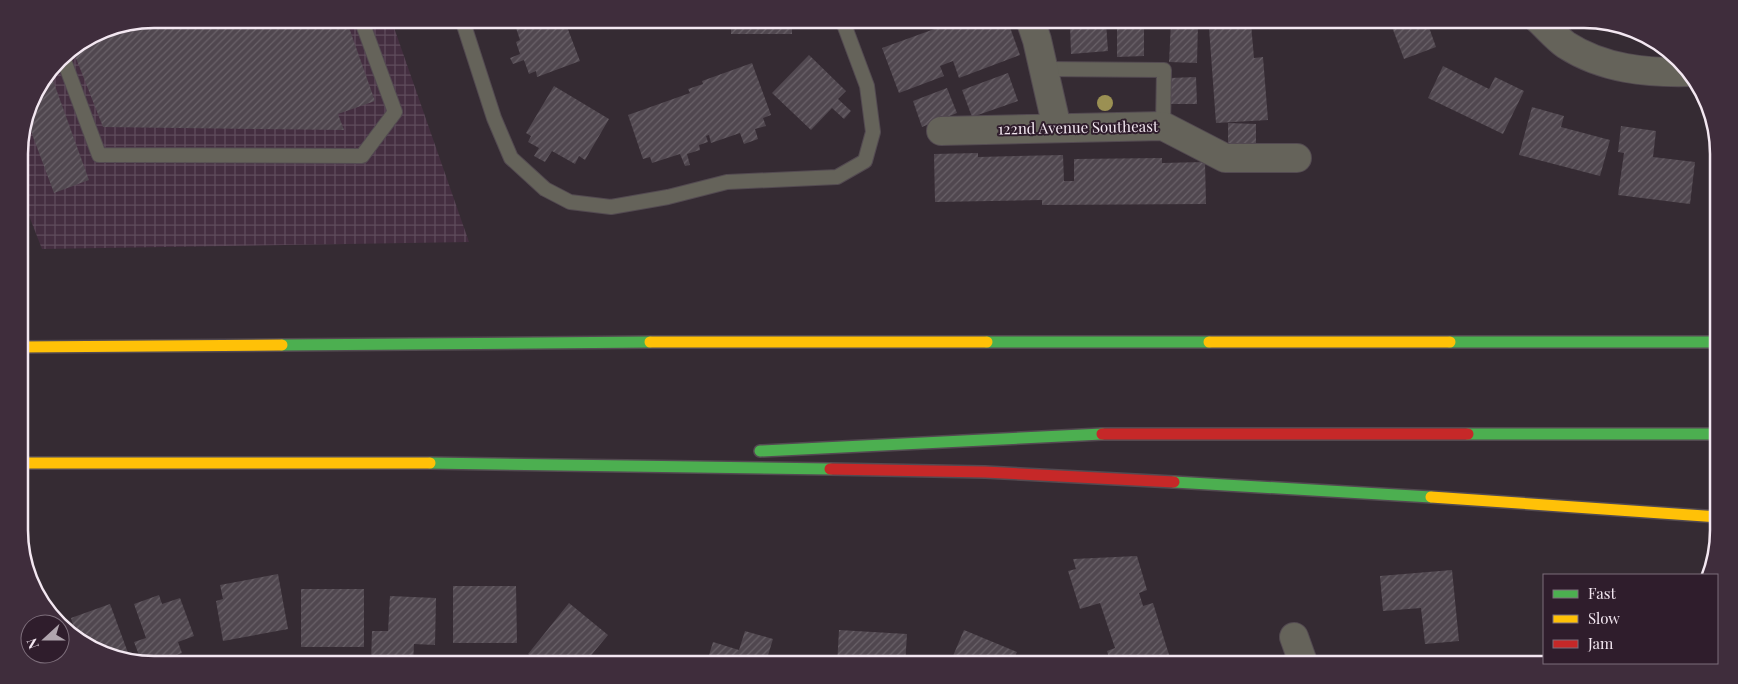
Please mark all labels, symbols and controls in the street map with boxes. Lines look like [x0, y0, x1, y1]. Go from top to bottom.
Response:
street label: 122nd Avenue Southeast [998, 116, 1159, 138]
legend [1543, 574, 1718, 664]
text: Fast [1588, 583, 1617, 603]
text: Slow [1588, 608, 1620, 628]
north arrow [20, 614, 70, 664]
text: Jam [1587, 633, 1614, 653]
text: N [22, 636, 43, 652]

